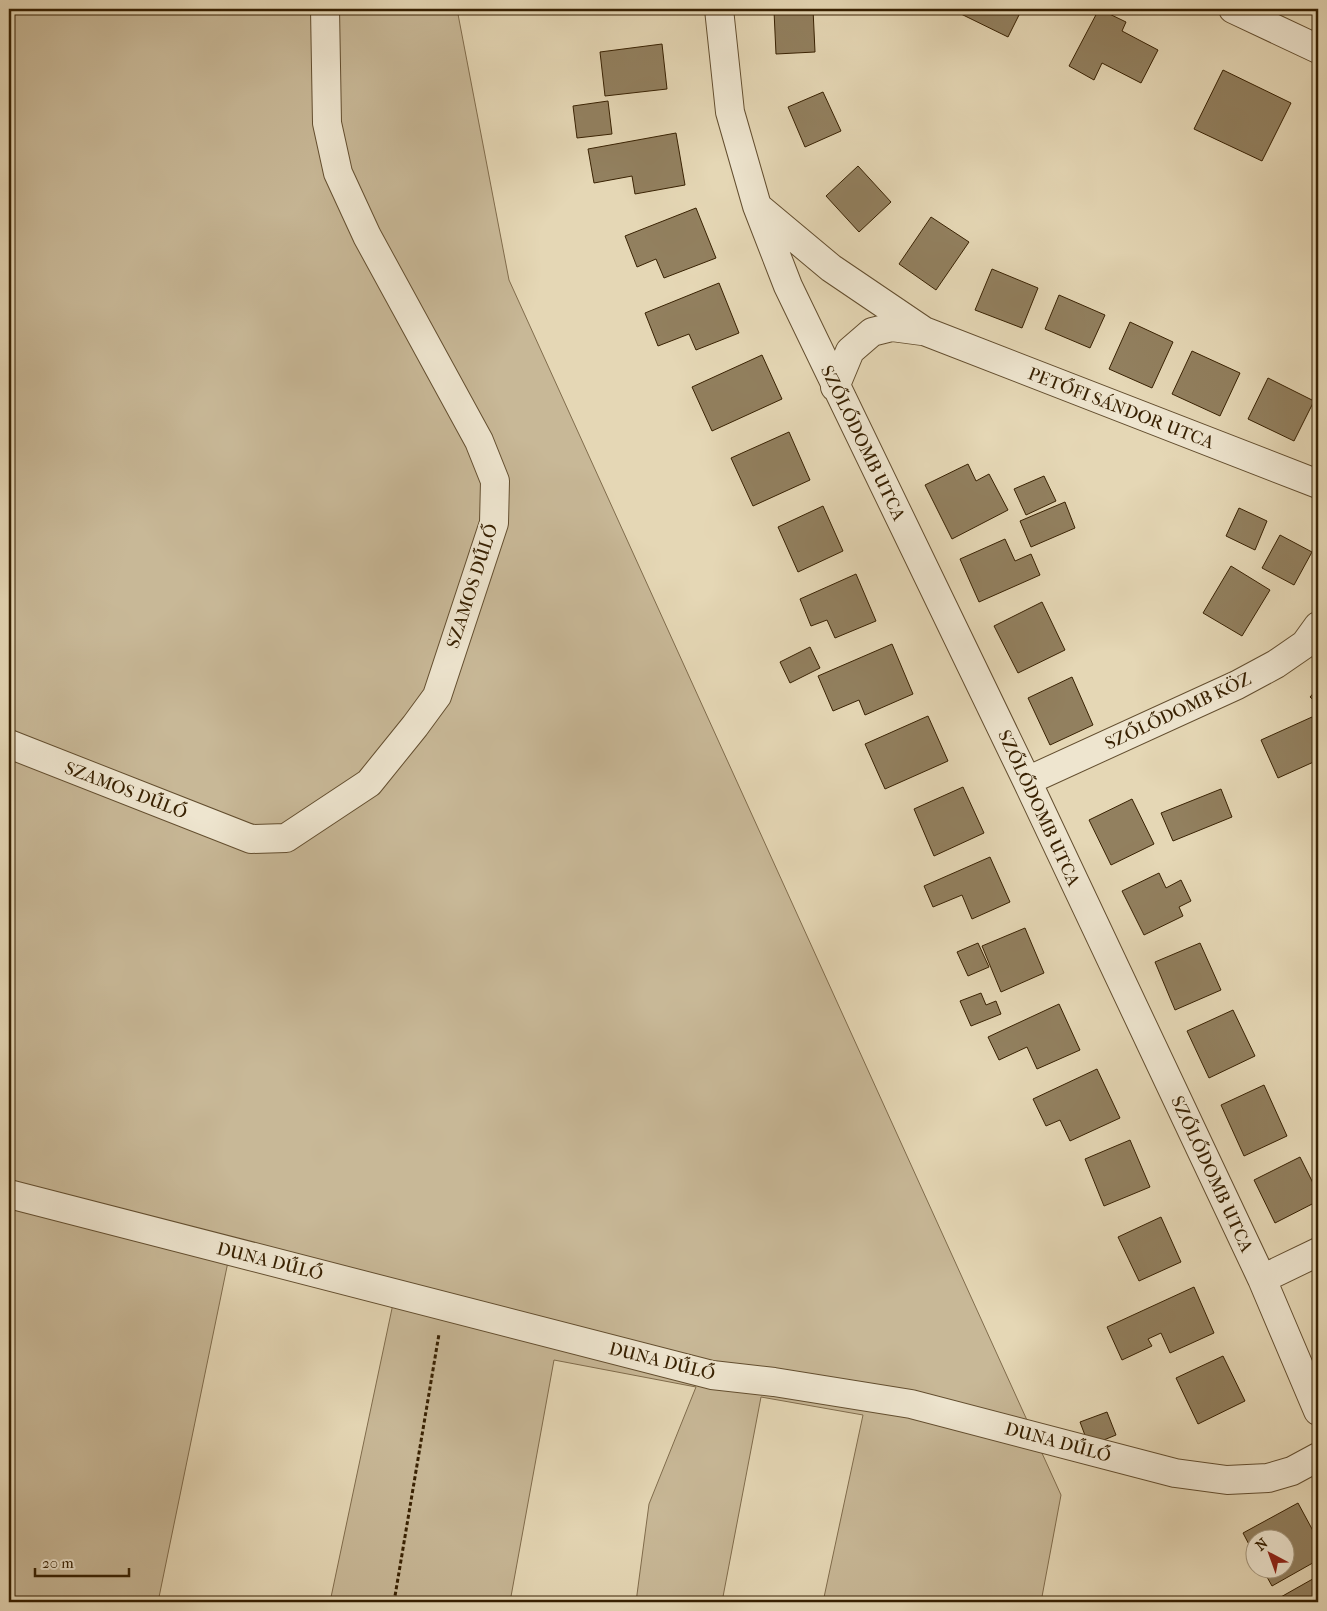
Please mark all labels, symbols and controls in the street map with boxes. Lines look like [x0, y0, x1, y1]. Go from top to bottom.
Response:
street label: SZŐLŐDOMB UTCA [816, 361, 911, 524]
street label: PETŐFI SÁNDOR UTCA [1025, 361, 1218, 454]
street label: SZAMOS DŰLŐ [441, 521, 502, 651]
street label: SZŐLŐDOMB KÖZ [1101, 667, 1255, 755]
street label: SZŐLŐDOMB UTCA [993, 726, 1086, 890]
street label: SZAMOS DŰLŐ [62, 756, 191, 823]
street label: SZŐLŐDOMB UTCA [1166, 1092, 1259, 1256]
street label: DUNA DŰLŐ [214, 1236, 326, 1285]
street label: DUNA DŰLŐ [606, 1336, 718, 1385]
street label: DUNA DŰLŐ [1002, 1416, 1114, 1467]
north arrow [1244, 1528, 1294, 1578]
text: N [1252, 1534, 1272, 1554]
scale bar [35, 1546, 129, 1578]
text: 20 m [42, 1554, 74, 1572]

